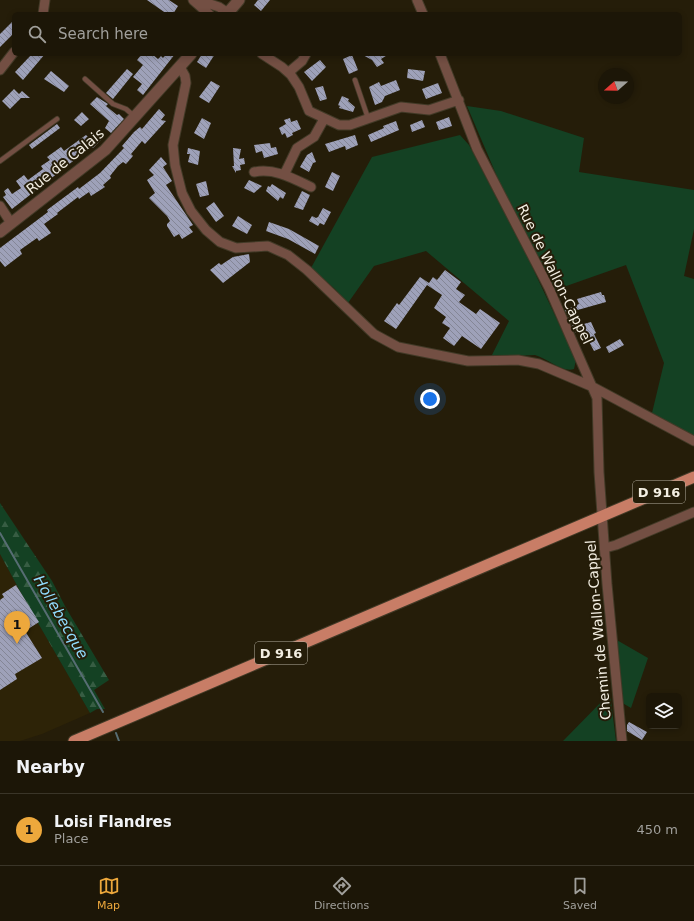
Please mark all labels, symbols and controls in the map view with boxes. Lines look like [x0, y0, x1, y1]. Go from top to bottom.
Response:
search box [12, 12, 682, 56]
icon: search [26, 23, 48, 45]
text: Search here [58, 25, 148, 43]
north arrow [598, 68, 634, 104]
street label: Rue de Calais [23, 125, 107, 197]
street label: Rue de Wallon-Cappel [514, 202, 596, 346]
your location [420, 389, 440, 409]
road number: D 916 [633, 481, 685, 503]
street label: Chemin de Wallon-Cappel [582, 539, 614, 721]
water label: Hollebecque [30, 572, 92, 662]
pin: 1 [4, 611, 30, 644]
road number: D 916 [255, 642, 307, 664]
map controls [646, 693, 682, 729]
button: layers [646, 693, 682, 729]
text: Nearby [16, 757, 85, 777]
text: Loisi Flandres [54, 813, 172, 831]
text: 1 [24, 822, 34, 837]
text: 450 m [636, 822, 678, 837]
text: Place [54, 831, 89, 846]
tab: Map [97, 875, 120, 912]
tab: Directions [314, 875, 369, 912]
tab: Saved [563, 875, 597, 912]

